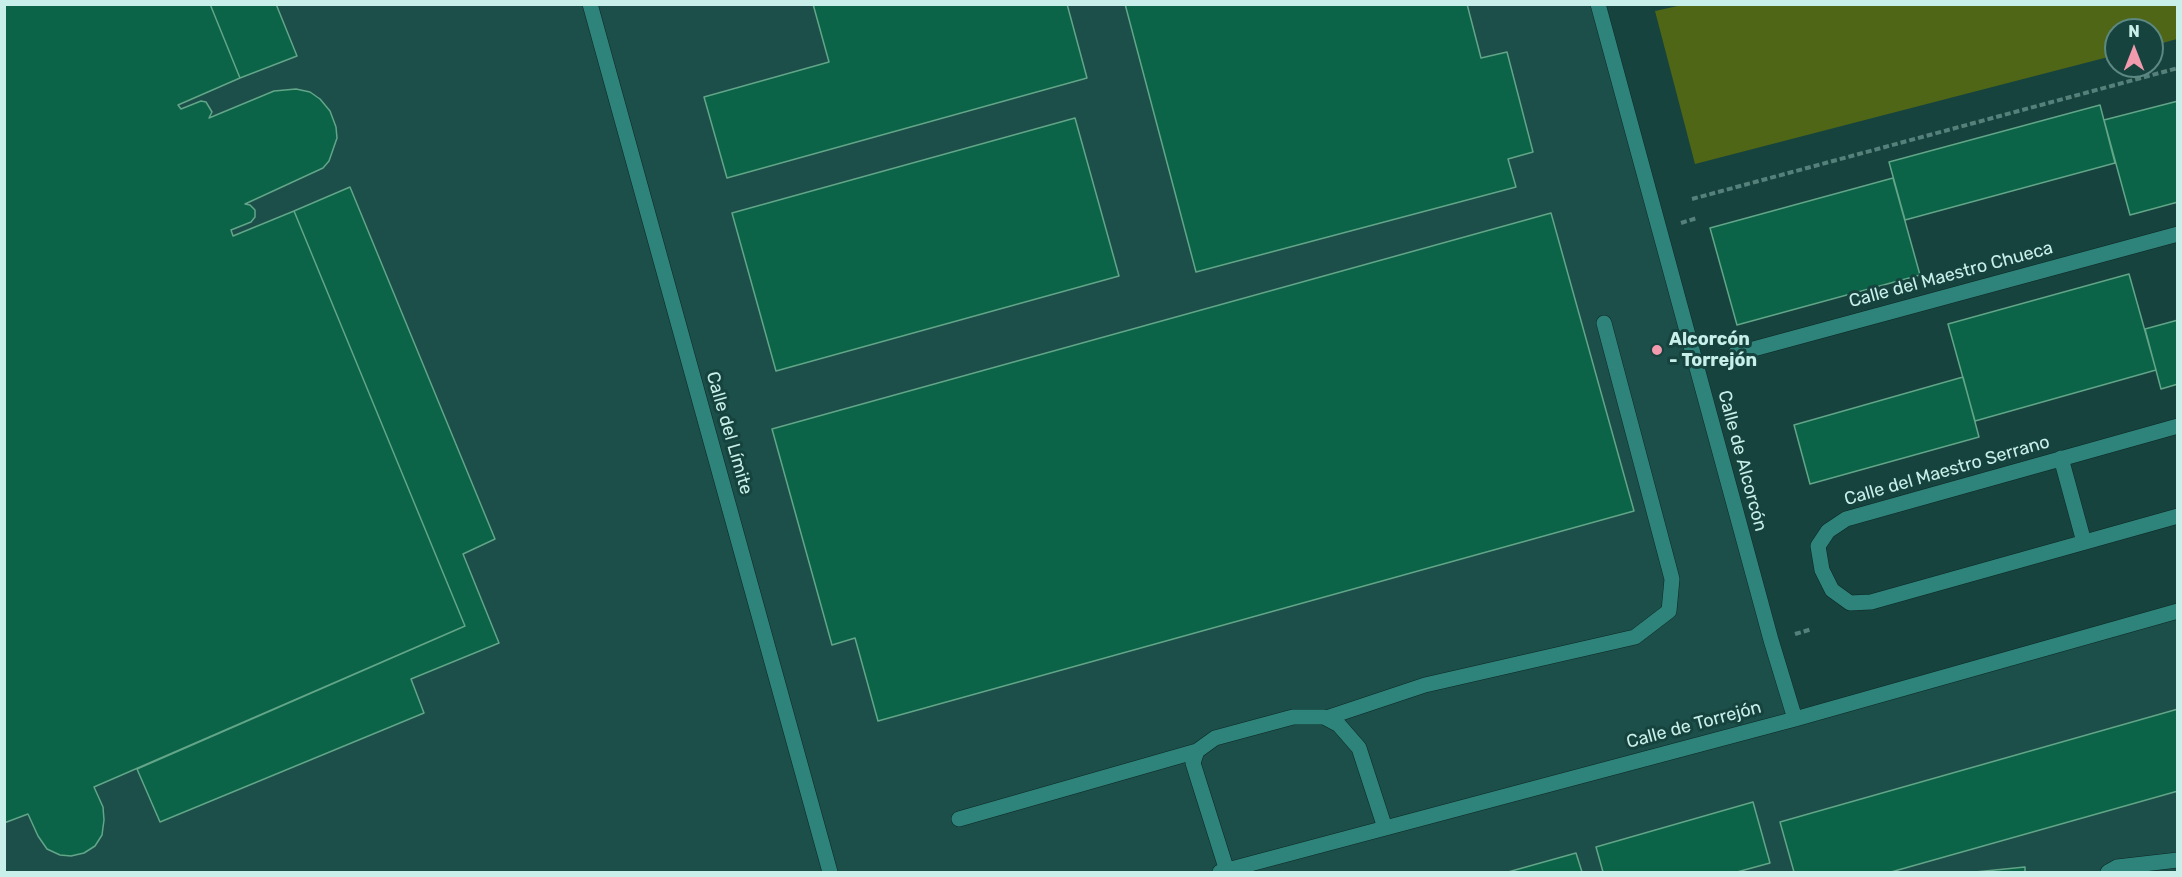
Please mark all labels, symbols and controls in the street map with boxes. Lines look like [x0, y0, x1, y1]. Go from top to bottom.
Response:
north arrow [2104, 18, 2164, 78]
text: N [2128, 22, 2140, 41]
street label: Calle del Maestro Chueca [1847, 237, 2055, 313]
place label: Alcorcón - Torrejón [1669, 329, 1757, 372]
marker: Alcorcón - Torrejón [1650, 343, 1664, 357]
street label: Calle del Límite [701, 369, 757, 497]
street label: Calle de Alcorcón [1713, 388, 1771, 534]
street label: Calle del Maestro Serrano [1842, 431, 2052, 511]
street label: Calle de Torrejón [1624, 697, 1764, 753]

